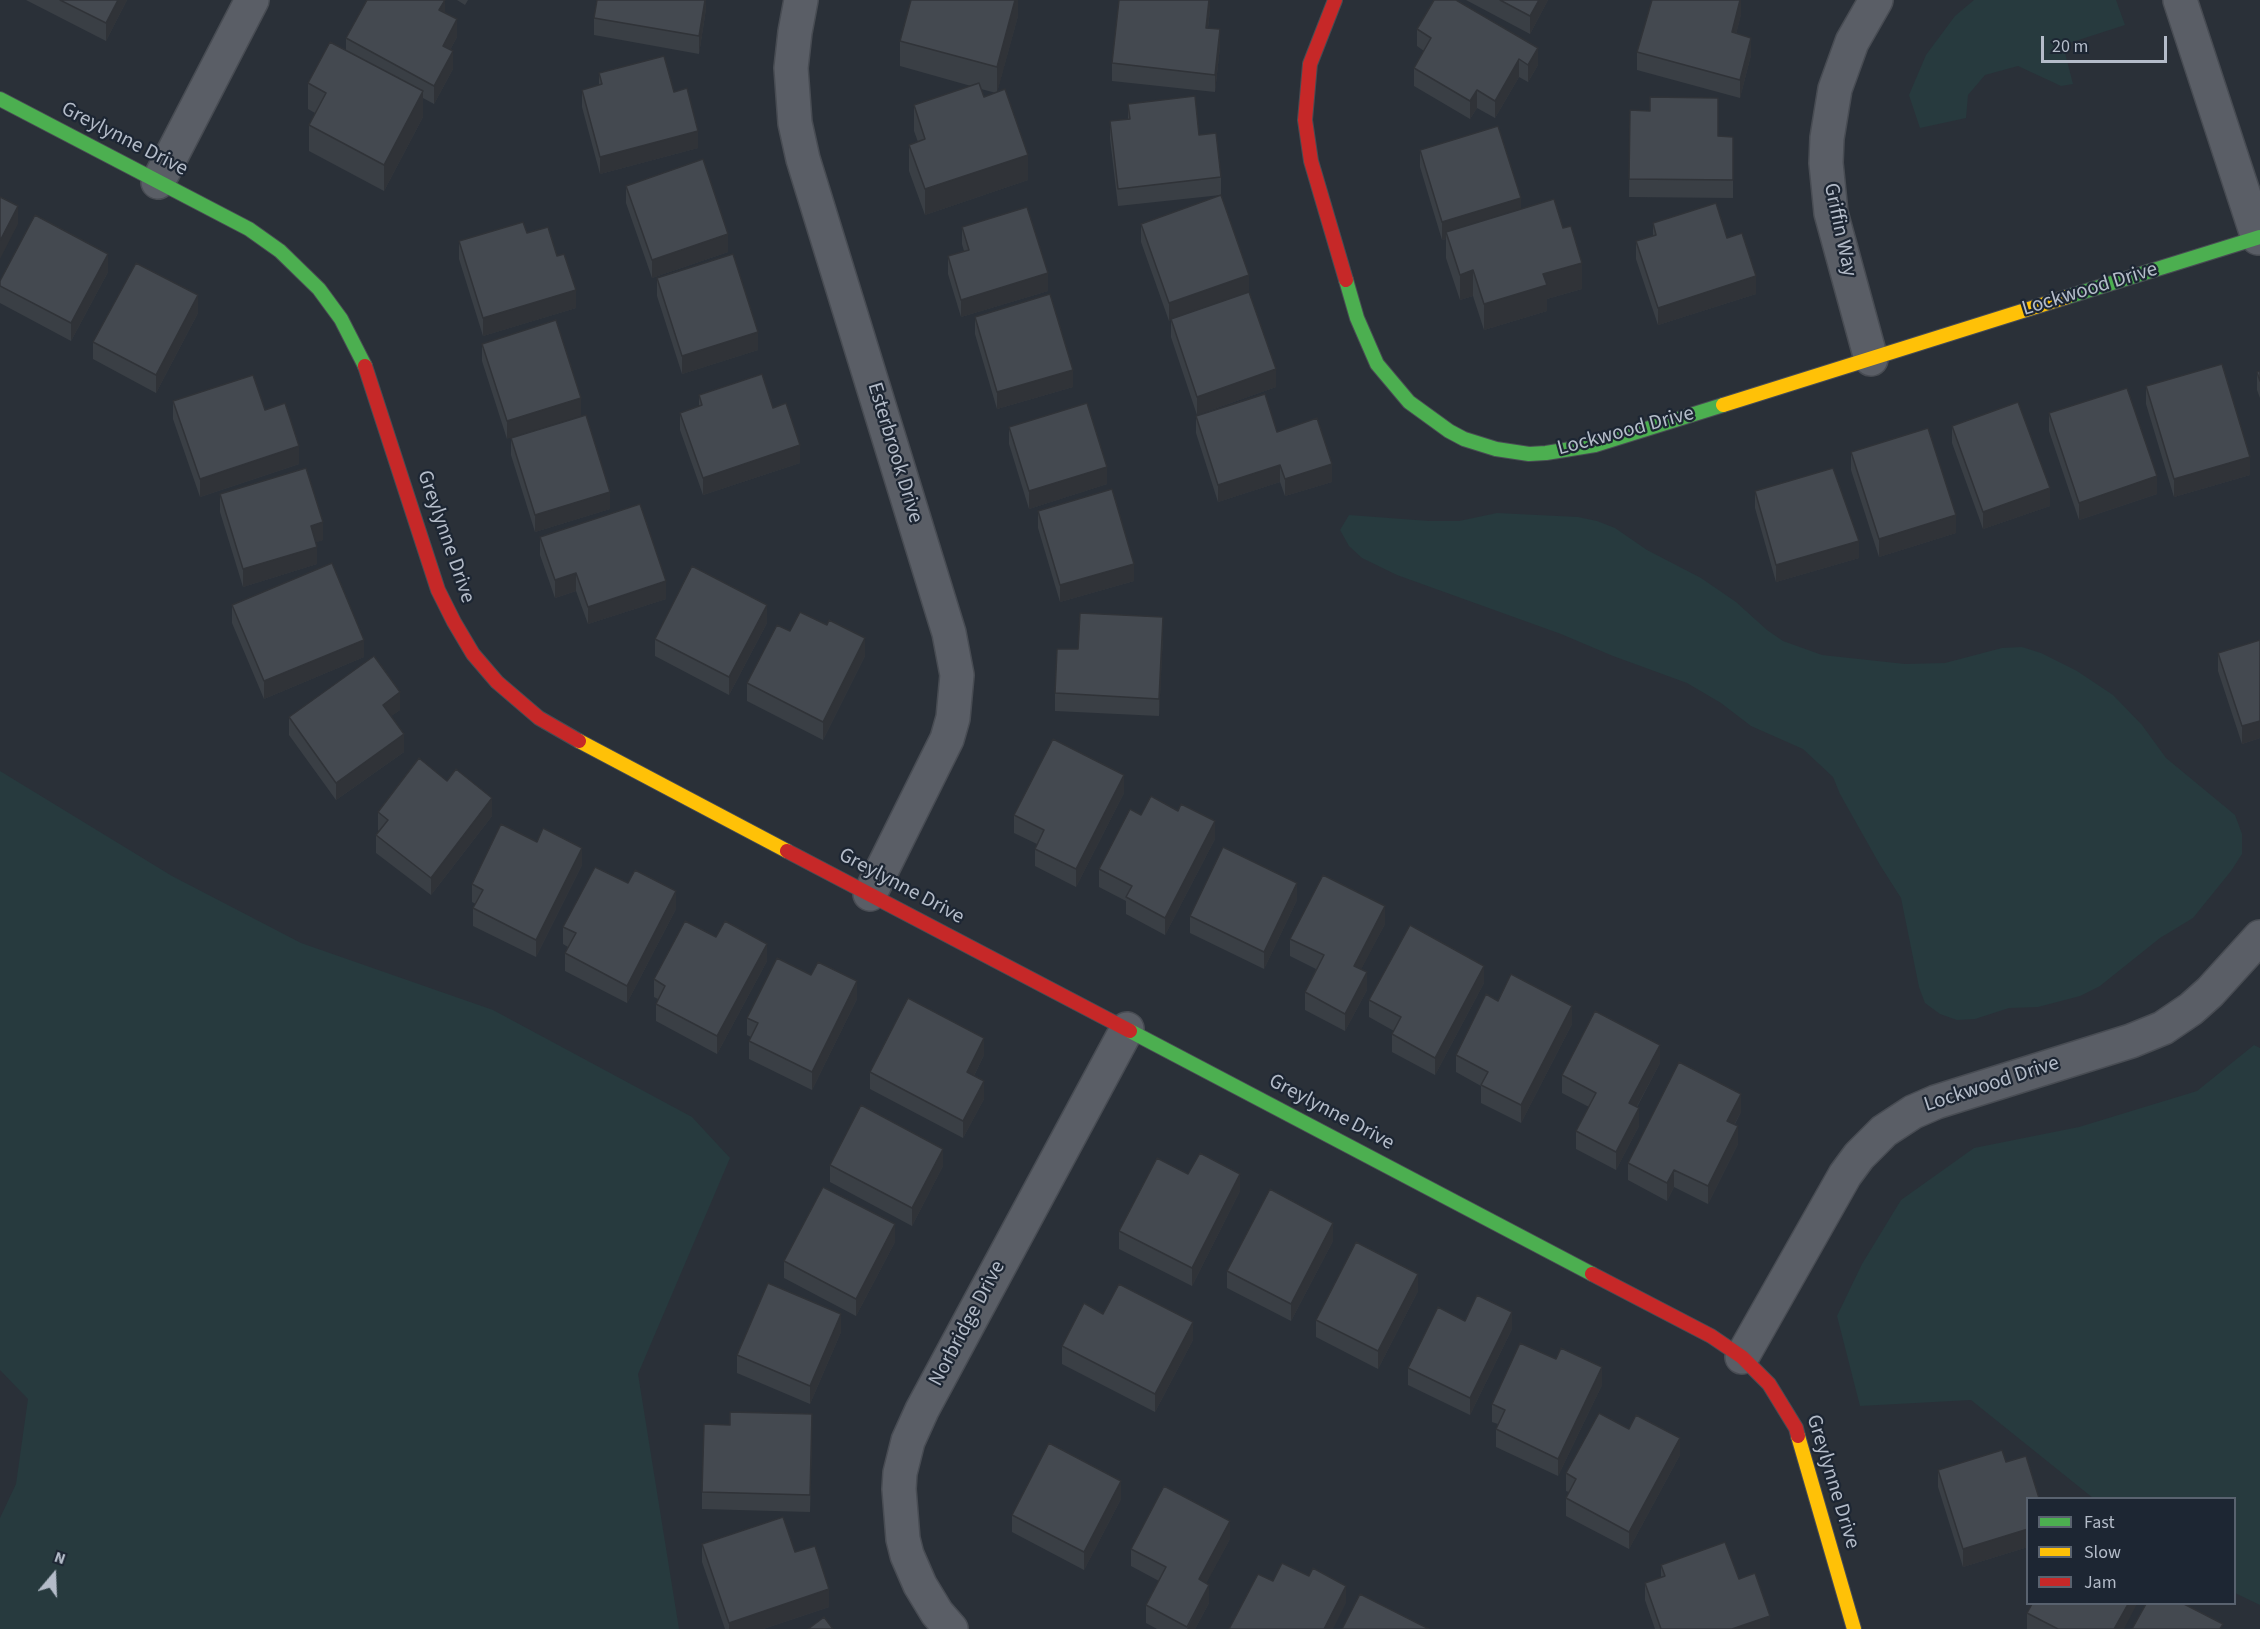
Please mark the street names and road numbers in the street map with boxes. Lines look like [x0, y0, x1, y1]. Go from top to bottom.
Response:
street label: Greylynne Drive [57, 97, 191, 183]
street label: Griffin Way [1817, 181, 1861, 279]
street label: Lockwood Drive [2019, 257, 2161, 323]
street label: Esterbrook Drive [861, 380, 927, 526]
street label: Lockwood Drive [1555, 402, 1697, 462]
street label: Greylynne Drive [411, 467, 479, 607]
street label: Greylynne Drive [834, 843, 968, 931]
street label: Lockwood Drive [1921, 1051, 2063, 1119]
street label: Greylynne Drive [1264, 1069, 1398, 1157]
street label: Norbridge Drive [924, 1257, 1012, 1391]
street label: Greylynne Drive [1800, 1412, 1864, 1552]

